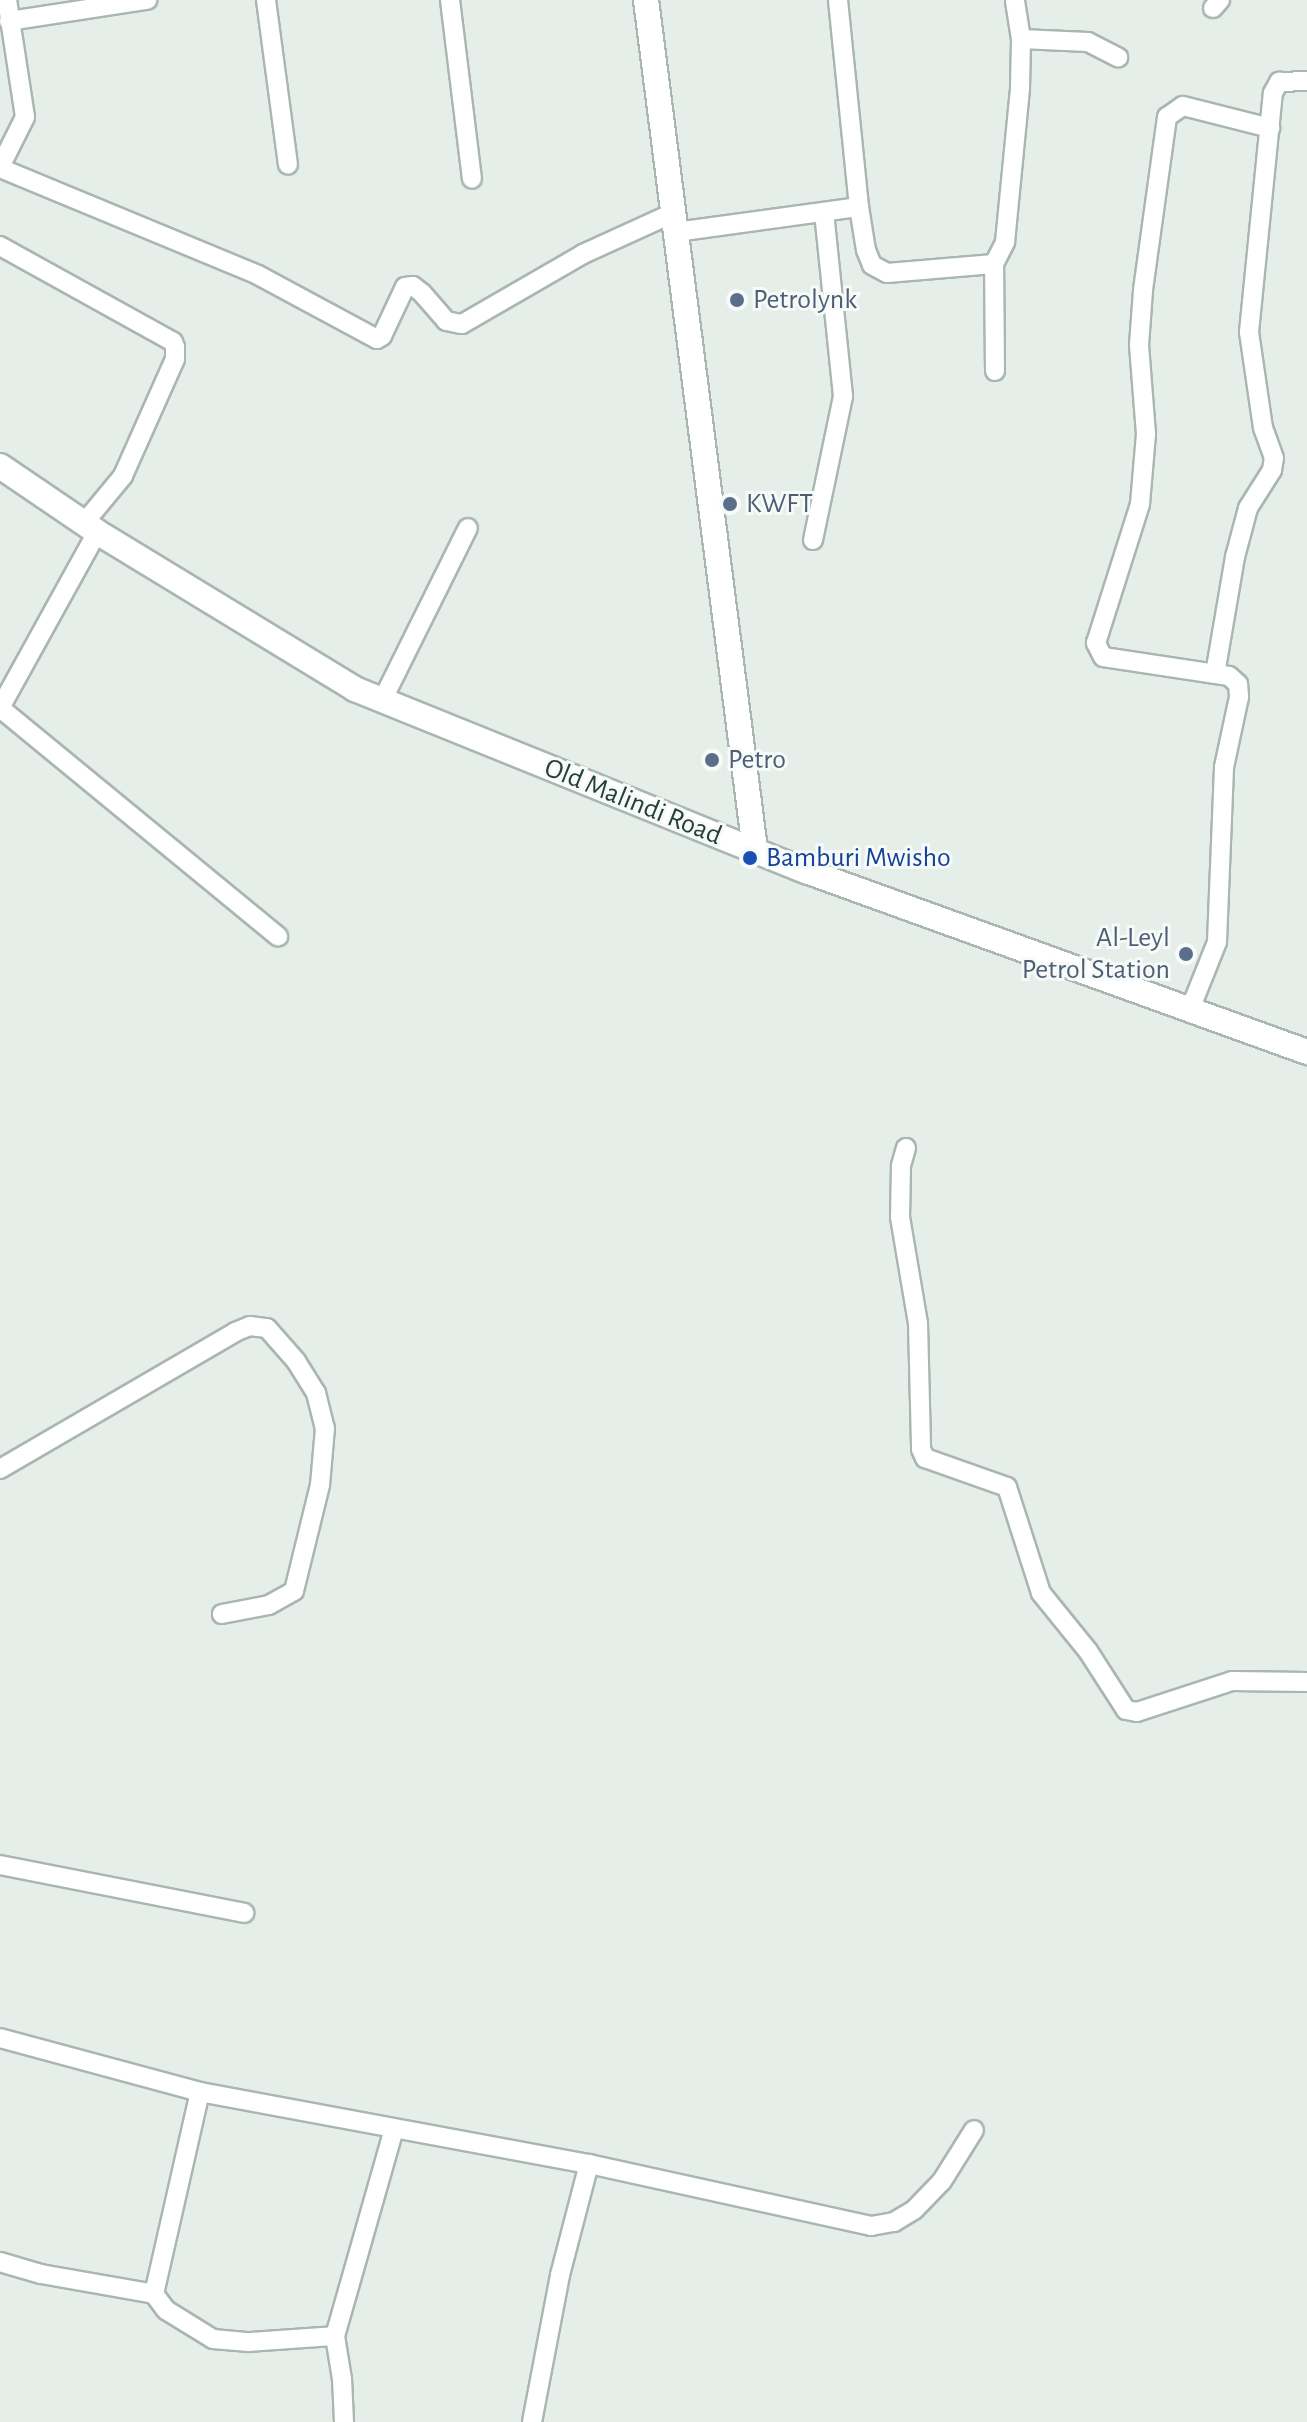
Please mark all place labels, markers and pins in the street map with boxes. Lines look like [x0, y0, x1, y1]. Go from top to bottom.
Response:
place label: Petrolynk [753, 283, 857, 317]
marker: Petrolynk [728, 291, 746, 309]
place label: KWFT [746, 487, 813, 521]
marker: KWFT [721, 495, 739, 513]
place label: Petro [728, 743, 786, 777]
marker: Petro [703, 751, 721, 769]
place label: Bamburi Mwisho [766, 841, 951, 875]
marker: Bamburi Mwisho [741, 849, 759, 867]
place label: Al-Leyl Petrol Station [1022, 921, 1170, 987]
marker: Al-Leyl Petrol Station [1177, 945, 1195, 963]

